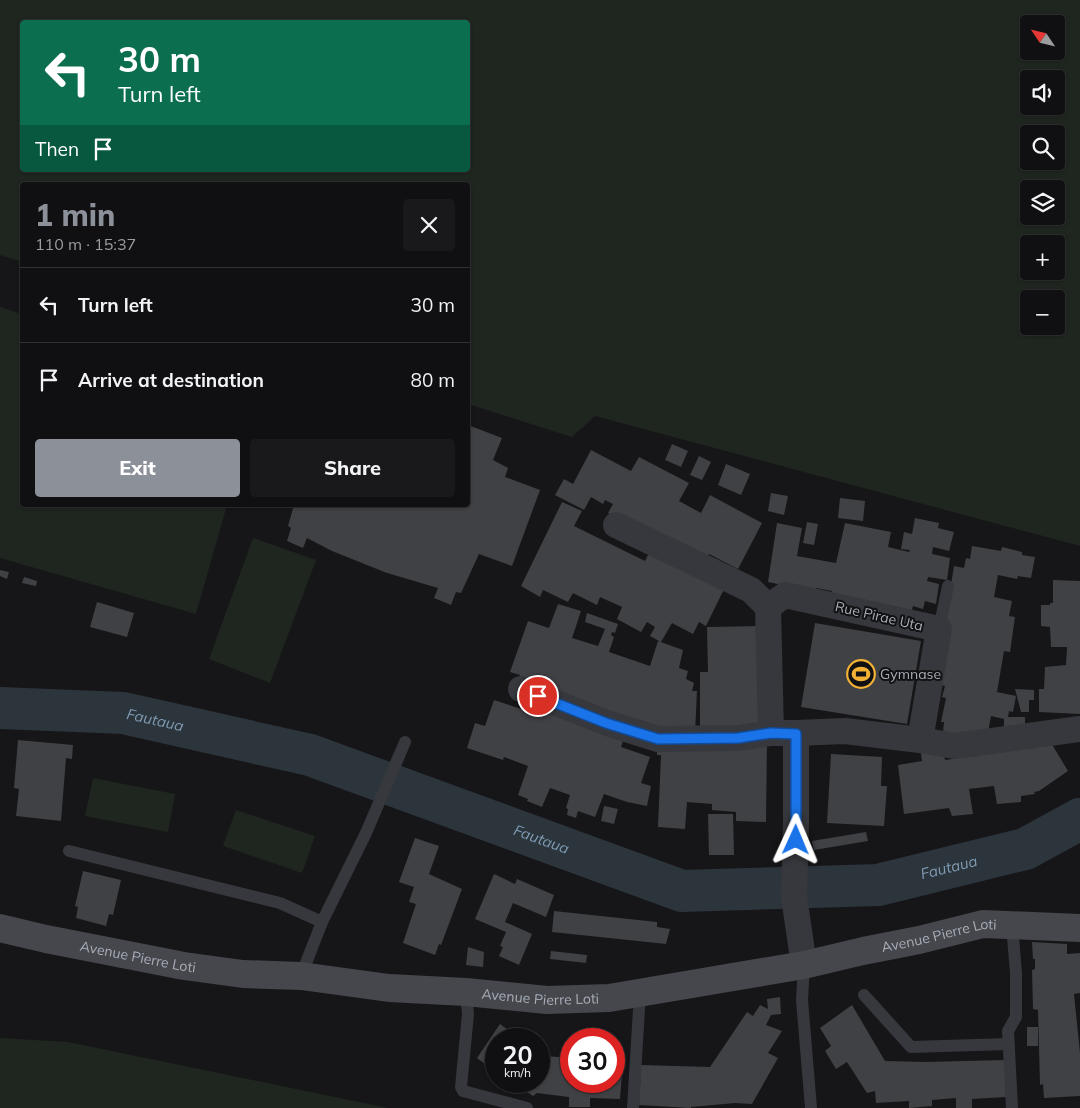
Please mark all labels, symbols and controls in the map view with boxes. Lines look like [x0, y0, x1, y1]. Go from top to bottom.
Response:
north arrow [1020, 15, 1065, 60]
map controls [1020, 15, 1065, 335]
text: 30 m [118, 37, 201, 81]
icon: left [35, 40, 100, 105]
button: sound [1020, 70, 1065, 115]
text: Turn left [118, 80, 201, 108]
button: search [1020, 125, 1065, 170]
icon: arrive [89, 135, 117, 163]
text: Then [35, 137, 79, 161]
button: layers [1020, 180, 1065, 225]
text: 1 min [35, 196, 115, 234]
button: close [403, 199, 455, 251]
text: 110 m · 15:37 [35, 234, 136, 254]
button: + [1020, 235, 1065, 280]
button: − [1020, 290, 1065, 335]
icon: left [35, 291, 63, 319]
text: Turn left [78, 293, 153, 317]
text: 30 m [411, 293, 455, 317]
icon: arrive [35, 366, 63, 394]
text: Arrive at destination [78, 368, 264, 392]
text: 80 m [411, 368, 455, 392]
button: Exit [35, 439, 240, 497]
button: Share [250, 439, 455, 497]
street label: Rue Pirae Uta [833, 597, 925, 635]
sports icon: Gymnase [846, 659, 876, 689]
place label: Gymnase [880, 665, 941, 683]
pin [517, 675, 559, 717]
icon: arrive [524, 682, 552, 710]
water label: Fautaua [125, 704, 185, 735]
position arrow [769, 813, 821, 865]
water label: Fautaua [511, 820, 572, 858]
water label: Fautaua [919, 851, 979, 883]
street label: Avenue Pierre Loti [880, 915, 997, 956]
street label: Avenue Pierre Loti [78, 937, 197, 977]
street label: Avenue Pierre Loti [481, 985, 599, 1009]
speed limit sign: 30 [560, 1028, 625, 1093]
text: 20 [502, 1039, 533, 1070]
text: km/h [504, 1065, 531, 1080]

